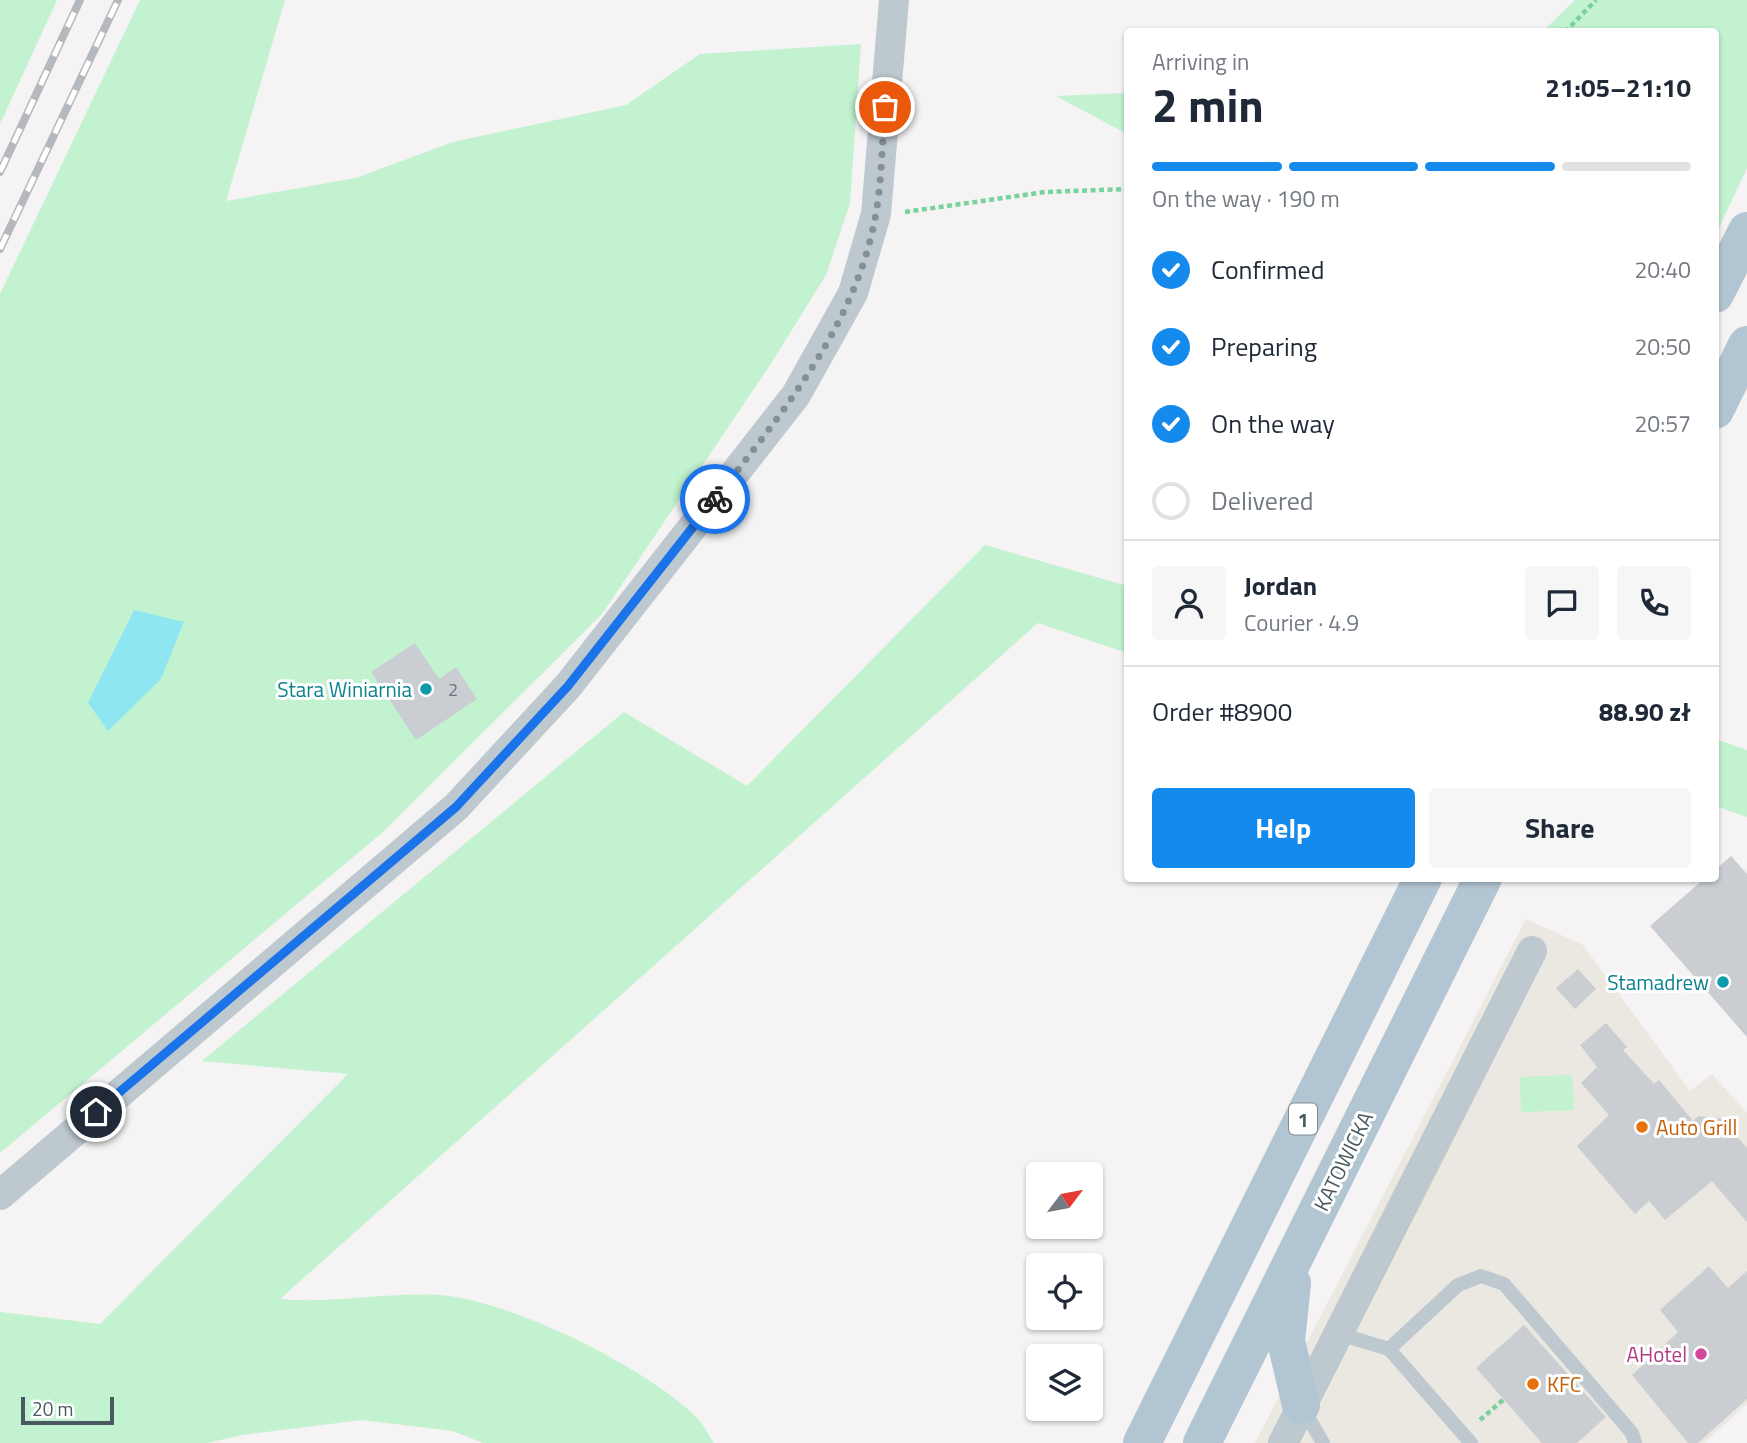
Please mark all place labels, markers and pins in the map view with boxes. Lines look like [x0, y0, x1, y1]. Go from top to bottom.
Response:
pin [855, 77, 915, 137]
place label: Stara Winiarnia [277, 673, 412, 705]
marker: Stara Winiarnia [418, 681, 434, 697]
place label: Stamadrew [1607, 966, 1709, 998]
marker: Stamadrew [1715, 974, 1731, 990]
pin [66, 1082, 126, 1142]
place label: Auto Grill [1656, 1111, 1737, 1143]
marker: Auto Grill [1634, 1119, 1650, 1135]
place label: AHotel [1627, 1338, 1687, 1370]
marker: AHotel [1693, 1346, 1709, 1362]
place label: KFC [1547, 1368, 1581, 1400]
marker: KFC [1525, 1376, 1541, 1392]

